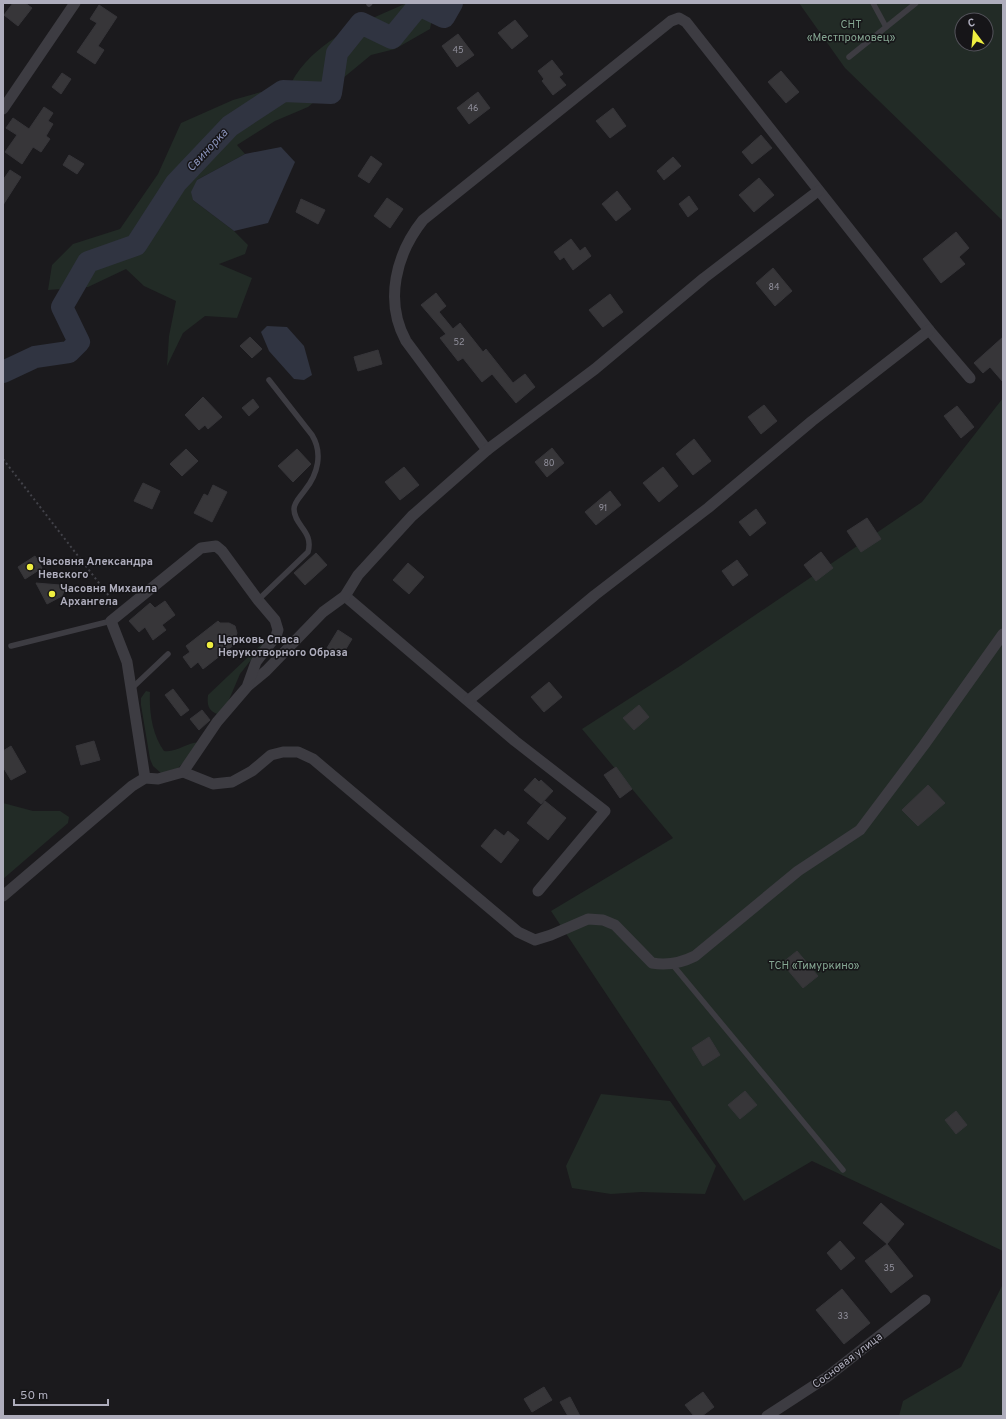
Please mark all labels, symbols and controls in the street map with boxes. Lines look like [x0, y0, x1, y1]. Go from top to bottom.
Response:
north arrow [954, 12, 994, 52]
text: С [966, 16, 977, 31]
park label: СНТ «Местпромовец» [807, 18, 896, 45]
house number: 45 [452, 45, 464, 56]
house number: 46 [468, 103, 478, 114]
water label: Свинорка [184, 125, 232, 176]
house number: 84 [768, 282, 780, 293]
house number: 52 [453, 337, 465, 348]
house number: 80 [543, 458, 555, 469]
house number: 91 [599, 503, 607, 514]
place label: Часовня Александра Невского [38, 555, 153, 582]
marker: Часовня Александра Невского [25, 562, 35, 572]
place label: Часовня Михаила Архангела [60, 582, 157, 609]
marker: Часовня Михаила Архангела [47, 589, 57, 599]
place label: Церковь Спаса Нерукотворного Образа [218, 633, 348, 660]
marker: Церковь Спаса Нерукотворного Образа [205, 640, 215, 650]
park label: ТСН «Тимуркино» [768, 959, 860, 973]
house number: 35 [883, 1263, 895, 1274]
house number: 33 [838, 1311, 848, 1322]
street label: Сосновая улица [810, 1330, 886, 1392]
scale bar [14, 1381, 108, 1407]
text: 50 m [20, 1388, 48, 1404]

